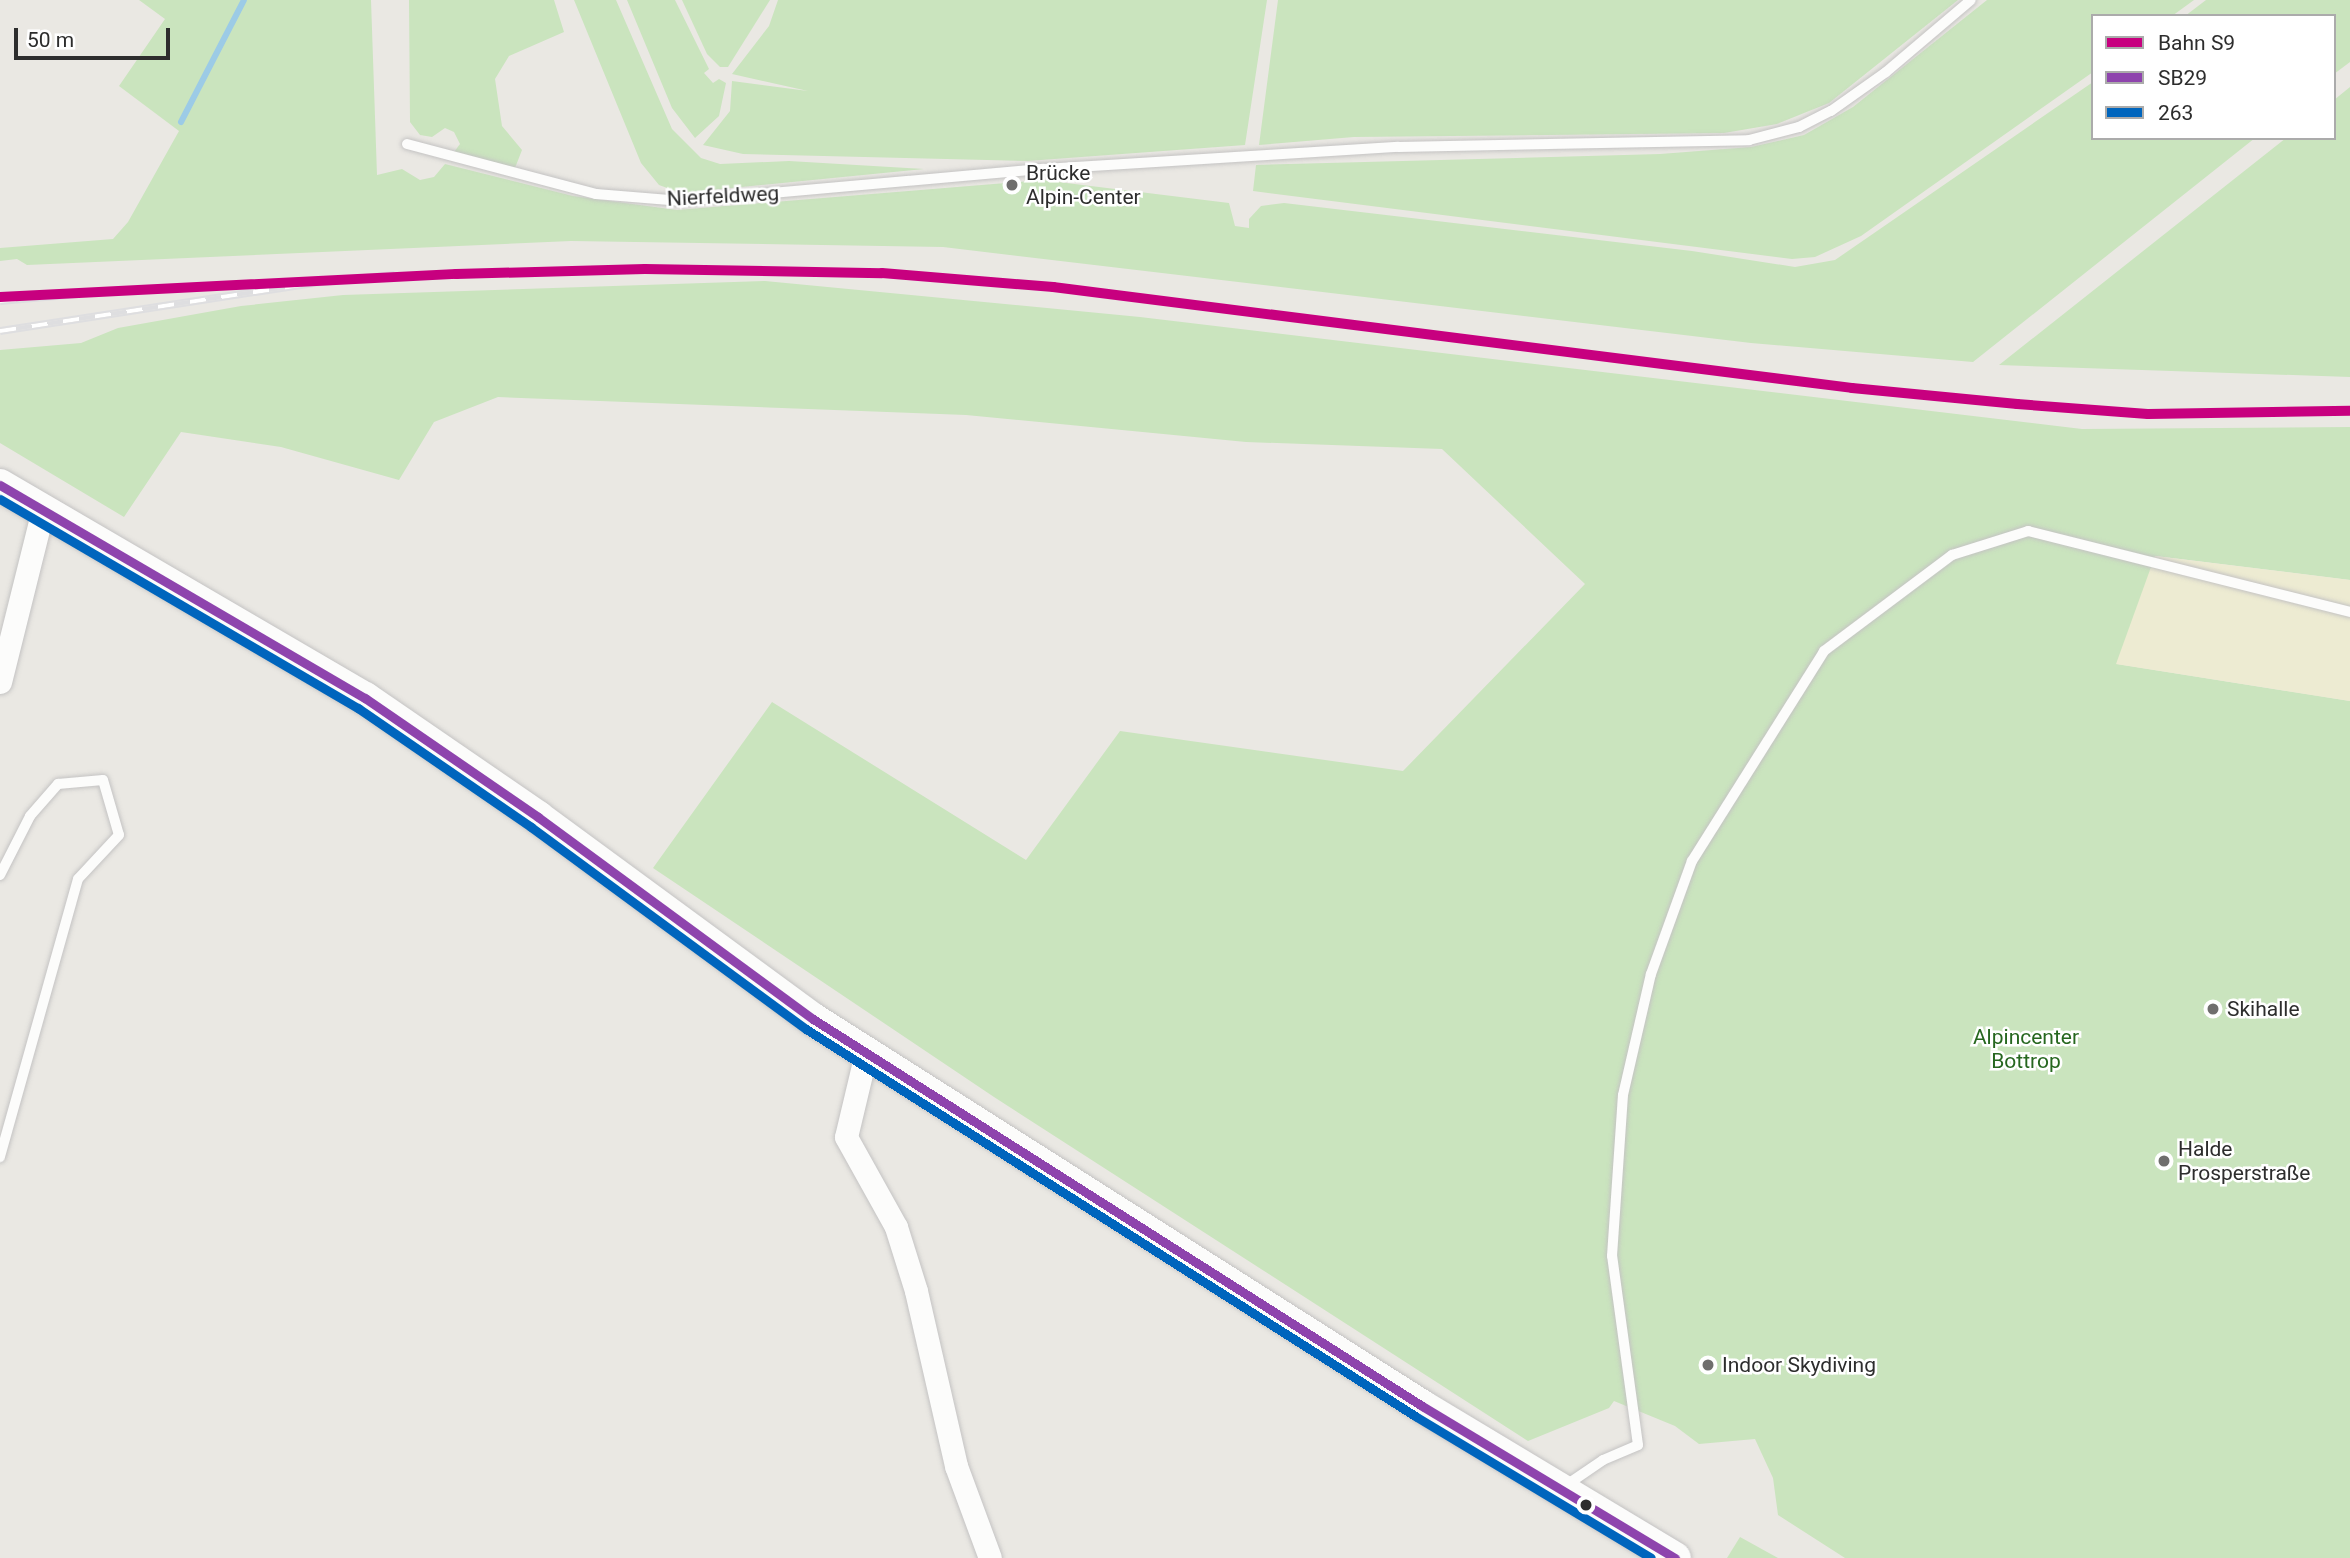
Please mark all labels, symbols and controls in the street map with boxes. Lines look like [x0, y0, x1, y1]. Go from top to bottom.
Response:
scale bar [18, 14, 173, 58]
legend [2091, 14, 2336, 140]
text: 50 m [27, 28, 74, 52]
text: Bahn S9 [2158, 31, 2235, 55]
text: SB29 [2158, 66, 2207, 90]
text: 263 [2158, 101, 2193, 125]
place label: Brücke Alpin-Center [1026, 160, 1141, 210]
marker: Brücke Alpin-Center [1004, 177, 1020, 193]
street label: Nierfeldweg [666, 180, 780, 212]
place label: Skihalle [2227, 996, 2300, 1022]
marker: Skihalle [2205, 1001, 2221, 1017]
park label: Alpincenter Bottrop [1973, 1024, 2079, 1074]
place label: Halde Prosperstraße [2178, 1136, 2310, 1186]
marker: Halde Prosperstraße [2156, 1153, 2172, 1169]
place label: Indoor Skydiving [1722, 1352, 1876, 1378]
marker: Indoor Skydiving [1700, 1357, 1716, 1373]
unlabelled marker [1579, 1498, 1593, 1512]

